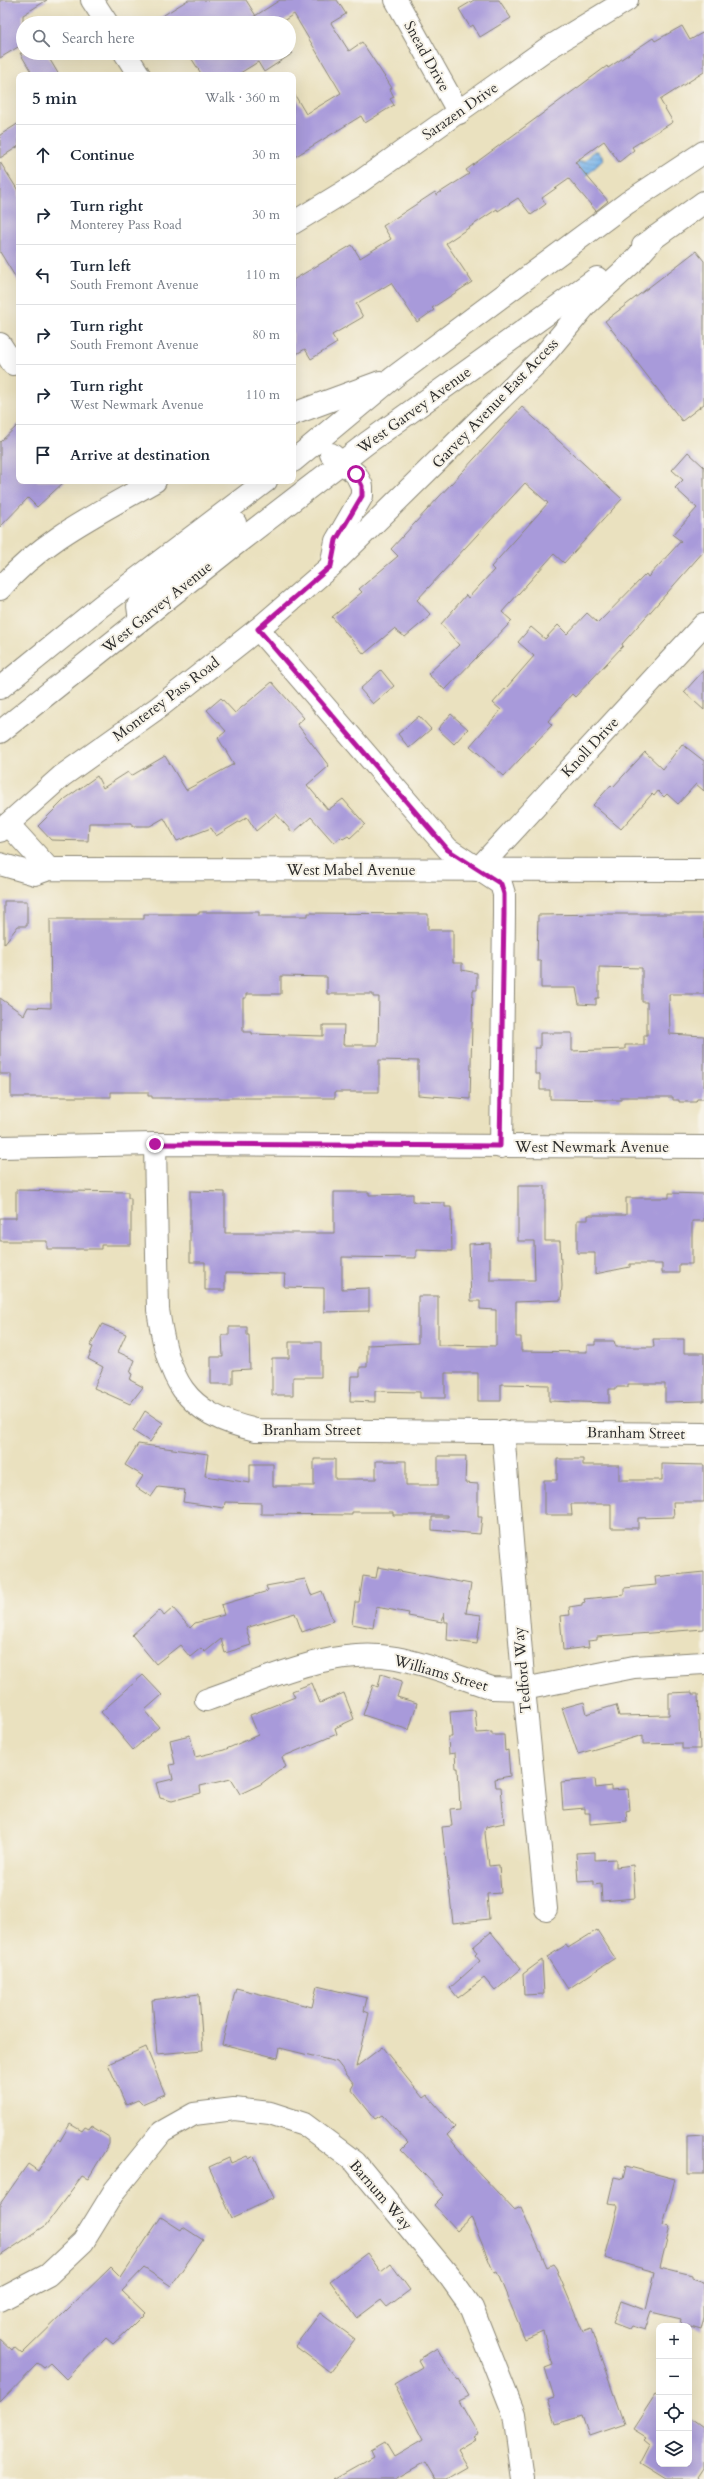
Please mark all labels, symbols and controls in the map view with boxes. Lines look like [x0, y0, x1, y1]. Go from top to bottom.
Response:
search box [16, 16, 296, 60]
street label: Snead Drive [399, 17, 455, 95]
icon: search [30, 27, 52, 49]
text: Search here [62, 28, 135, 48]
street label: Sarazen Drive [418, 77, 502, 145]
text: 5 min [32, 87, 77, 110]
text: Walk · 360 m [205, 89, 280, 107]
icon: ahead [32, 144, 54, 166]
text: Continue [70, 145, 135, 165]
text: 30 m [252, 146, 280, 164]
text: Turn right [70, 196, 143, 216]
icon: right [32, 204, 54, 226]
text: 30 m [252, 206, 280, 224]
text: Monterey Pass Road [70, 216, 182, 234]
text: Turn left [70, 256, 131, 276]
icon: left [32, 264, 54, 286]
text: 110 m [246, 266, 280, 284]
text: South Fremont Avenue [70, 276, 199, 294]
text: Turn right [70, 316, 143, 336]
icon: right [32, 324, 54, 346]
text: 80 m [252, 326, 280, 344]
street label: Garvey Avenue East Access [428, 334, 562, 472]
text: South Fremont Avenue [70, 336, 199, 354]
street label: West Garvey Avenue [352, 362, 475, 459]
text: Turn right [70, 376, 143, 396]
icon: right [32, 384, 54, 406]
text: 110 m [246, 386, 280, 404]
text: West Newmark Avenue [70, 396, 204, 414]
icon: arrive [32, 444, 54, 466]
text: Arrive at destination [70, 445, 210, 465]
route start [347, 465, 365, 483]
street label: West Garvey Avenue [97, 556, 216, 658]
street label: Monterey Pass Road [108, 652, 224, 746]
street label: Knoll Drive [557, 712, 623, 782]
street label: West Mabel Avenue [285, 860, 416, 880]
route end [146, 1135, 164, 1153]
street label: West Newmark Avenue [514, 1137, 669, 1157]
street label: Branham Street [263, 1420, 361, 1440]
street label: Branham Street [587, 1422, 686, 1444]
street label: Tedford Way [508, 1626, 536, 1714]
street label: Williams Street [391, 1650, 491, 1696]
street label: Barnum Way [345, 2156, 417, 2234]
map controls [656, 2323, 692, 2467]
button: + [656, 2323, 692, 2359]
button: − [656, 2359, 692, 2395]
button: locate [656, 2395, 692, 2431]
button: layers [656, 2431, 692, 2467]

